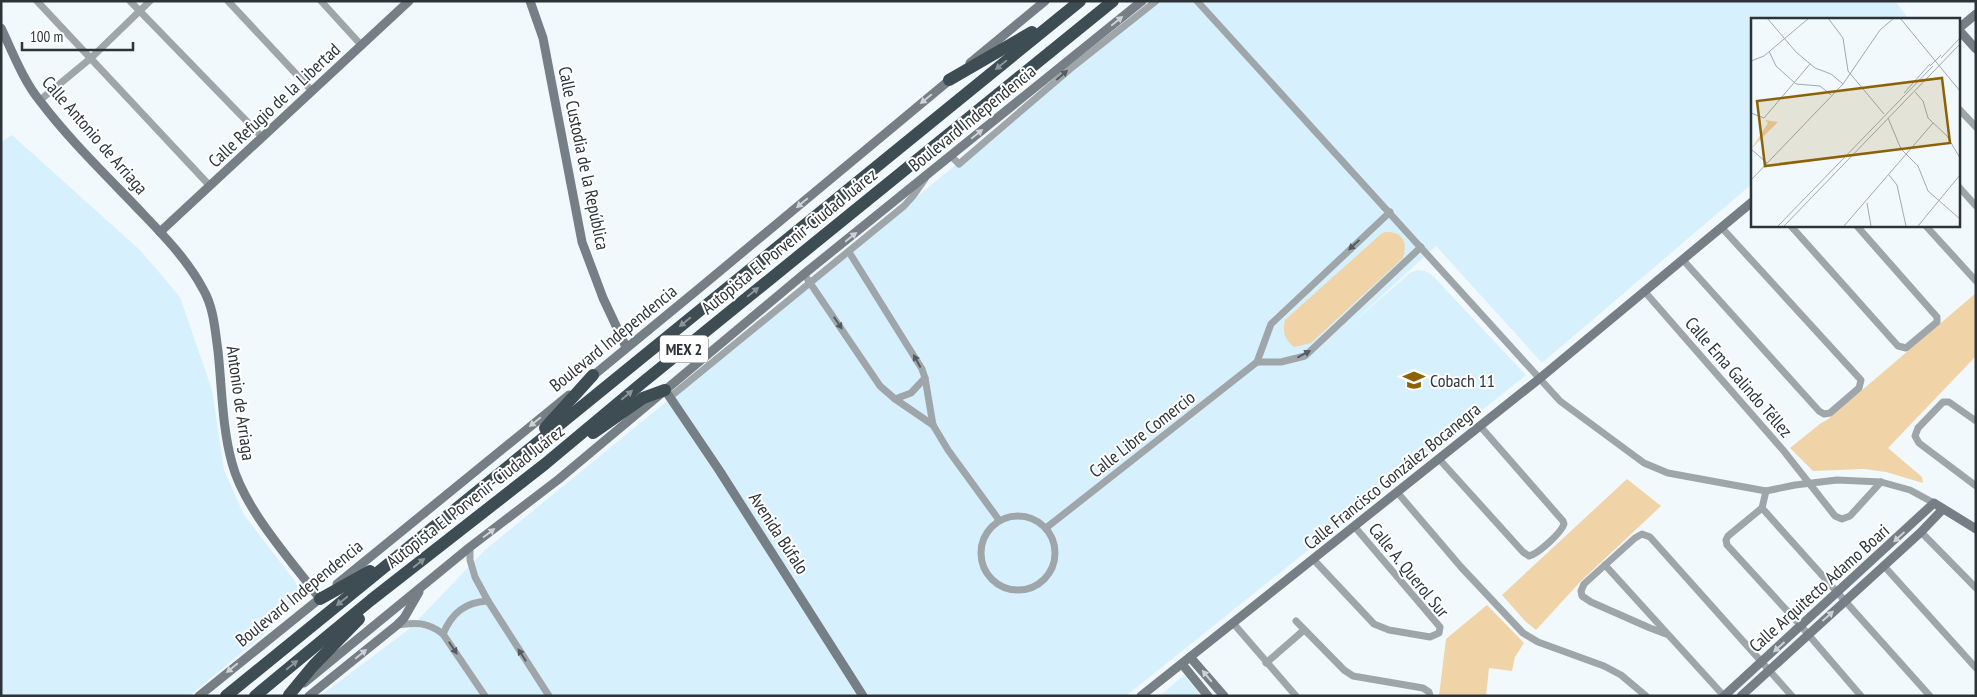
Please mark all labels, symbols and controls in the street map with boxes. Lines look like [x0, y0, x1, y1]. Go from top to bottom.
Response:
one-way arrow [1110, 16, 1123, 27]
inset map [1751, 18, 1960, 226]
scale bar [22, 20, 134, 52]
text: 100 m [30, 27, 63, 46]
street label: Calle Refugio de la Libertad [203, 38, 345, 172]
one-way arrow [995, 59, 1008, 70]
street label: Boulevard Independencia [904, 60, 1040, 176]
street label: Calle Custodia de la República [553, 64, 615, 252]
one-way arrow [1056, 70, 1069, 81]
street label: Calle Antonio de Arriaga [37, 71, 153, 199]
one-way arrow [920, 93, 933, 104]
one-way arrow [970, 129, 983, 140]
street label: Autopista El Porvenir-Ciudad Juárez [696, 163, 882, 319]
one-way arrow [795, 198, 808, 209]
one-way arrow [845, 232, 857, 243]
one-way arrow [1349, 239, 1361, 251]
street label: Boulevard Independencia [545, 280, 681, 396]
one-way arrow [746, 287, 759, 298]
street label: Calle Ema Galindo Téllez [1680, 312, 1798, 442]
one-way arrow [680, 316, 692, 328]
one-way arrow [833, 316, 843, 330]
road number: MEX 2 [660, 336, 708, 362]
street label: Antonio de Arriaga [222, 344, 260, 462]
one-way arrow [1296, 350, 1311, 358]
one-way arrow [913, 355, 922, 368]
school or university icon: Cobach 11 [1401, 367, 1427, 393]
place label: Cobach 11 [1430, 369, 1495, 392]
street label: Calle Libre Comercio [1085, 385, 1200, 482]
one-way arrow [621, 390, 633, 401]
street label: Calle Francisco González Bocanegra [1299, 398, 1485, 554]
one-way arrow [529, 417, 542, 428]
street label: Autopista El Porvenir-Ciudad Juárez [381, 419, 569, 573]
street label: Avenida Búfalo [744, 488, 814, 578]
street label: Calle A. Querol Sur [1364, 518, 1454, 622]
street label: Calle Arquitecto Adamo Boari [1744, 519, 1894, 657]
one-way arrow [482, 527, 495, 538]
one-way arrow [1893, 531, 1905, 543]
street label: Boulevard Independencia [231, 535, 367, 651]
one-way arrow [412, 558, 426, 568]
one-way arrow [336, 596, 349, 607]
one-way arrow [1822, 610, 1834, 622]
one-way arrow [448, 641, 457, 654]
one-way arrow [1773, 641, 1785, 653]
one-way arrow [354, 649, 367, 660]
one-way arrow [518, 649, 527, 662]
one-way arrow [285, 659, 298, 670]
one-way arrow [226, 663, 239, 674]
one-way arrow [1201, 671, 1213, 683]

